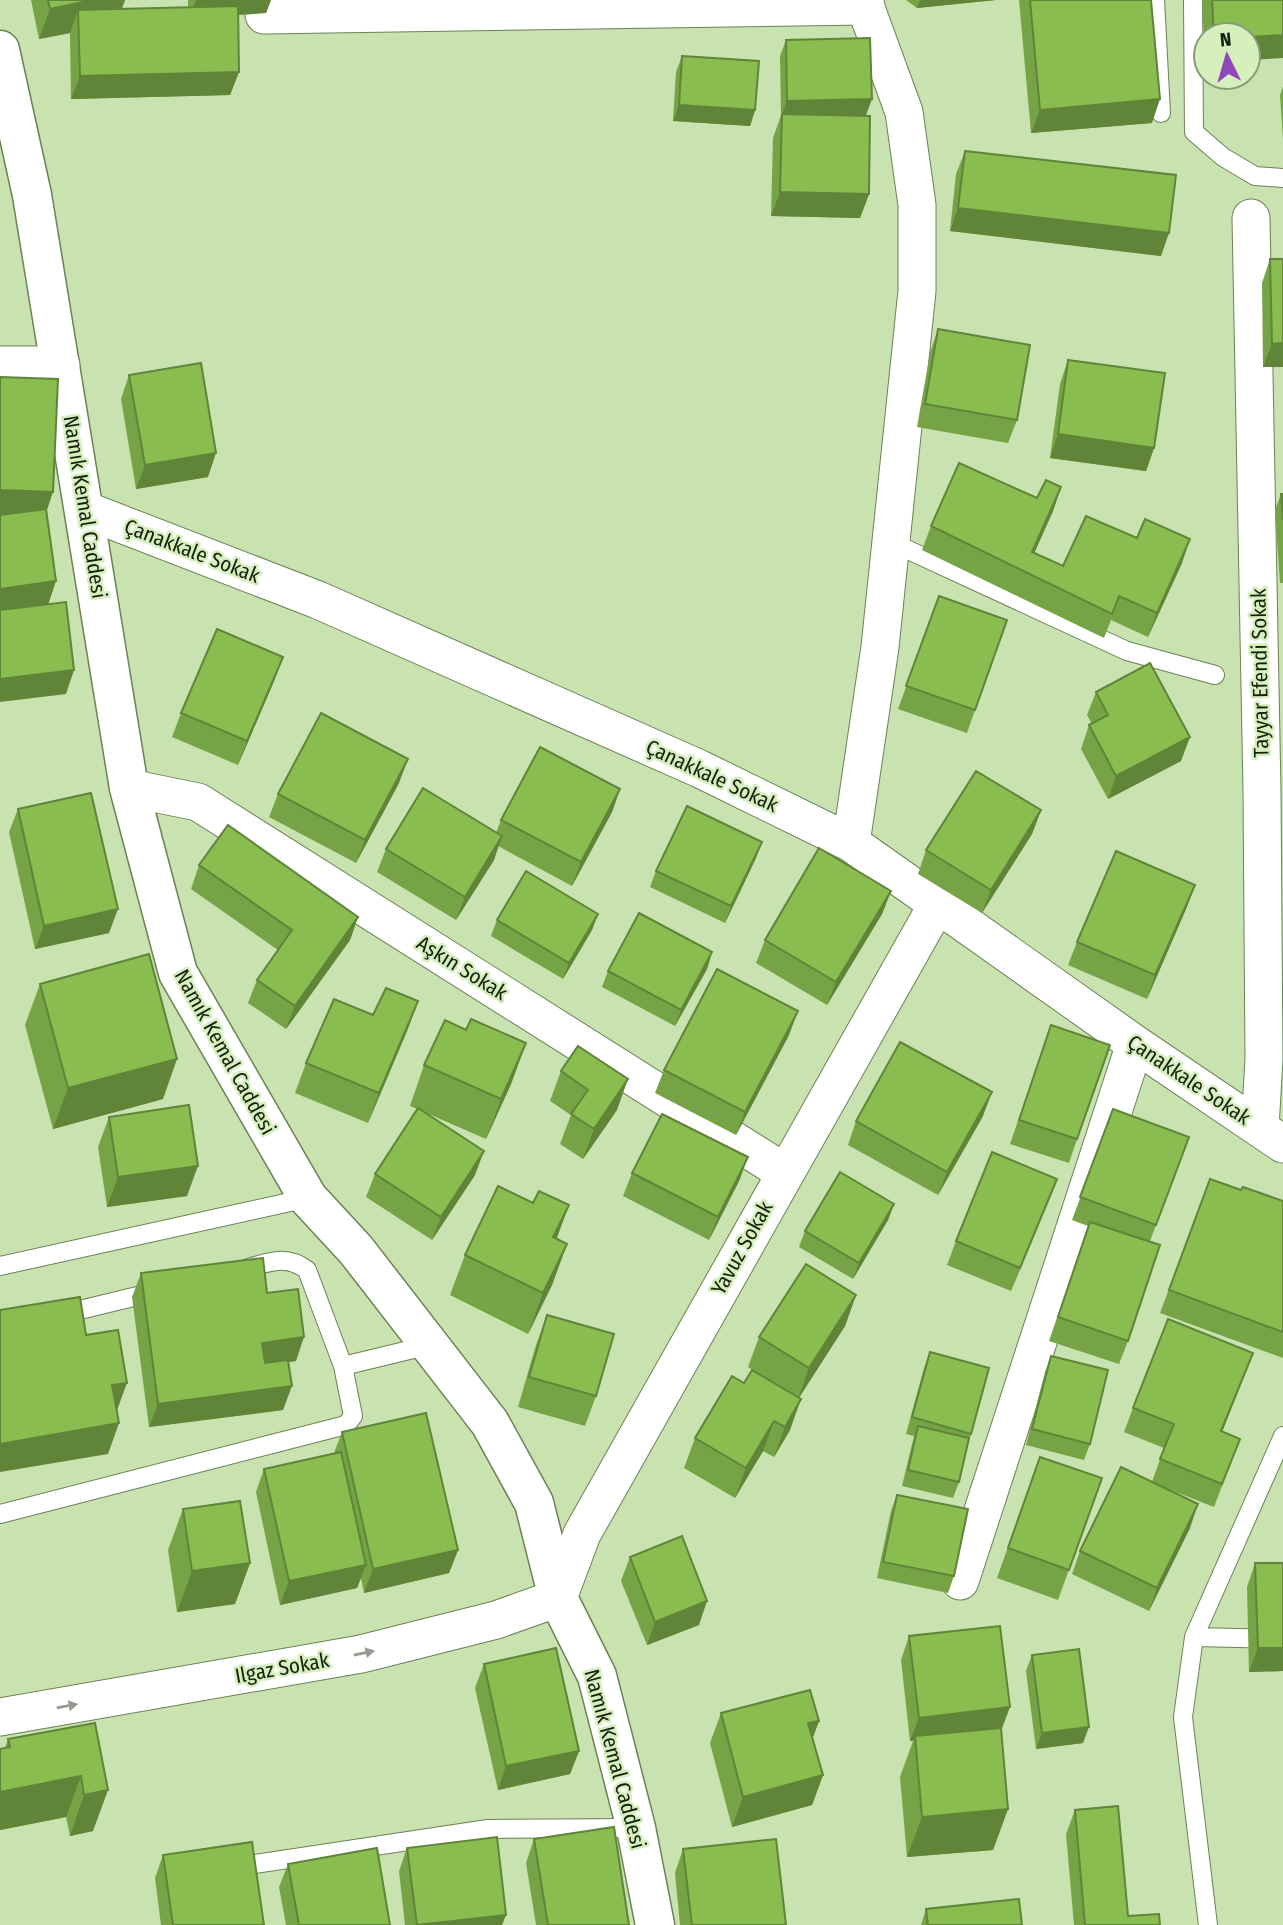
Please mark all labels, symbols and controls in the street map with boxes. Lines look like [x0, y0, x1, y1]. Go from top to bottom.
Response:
north arrow [1192, 21, 1262, 91]
text: N [1219, 28, 1232, 52]
street label: Namık Kemal Caddesi [58, 414, 112, 600]
street label: Çanakkale Sokak [120, 513, 264, 589]
street label: Tayyar Efendi Sokak [1246, 588, 1274, 758]
street label: Çanakkale Sokak [642, 734, 783, 818]
street label: Aşkın Sokak [412, 930, 512, 1006]
street label: Namık Kemal Caddesi [169, 965, 281, 1139]
street label: Çanakkale Sokak [1122, 1029, 1256, 1131]
street label: Yavuz Sokak [706, 1196, 779, 1299]
street label: Ilgaz Sokak [233, 1647, 331, 1689]
one-way arrow [353, 1648, 375, 1659]
street label: Namık Kemal Caddesi [579, 1666, 651, 1852]
one-way arrow [56, 1700, 78, 1711]

